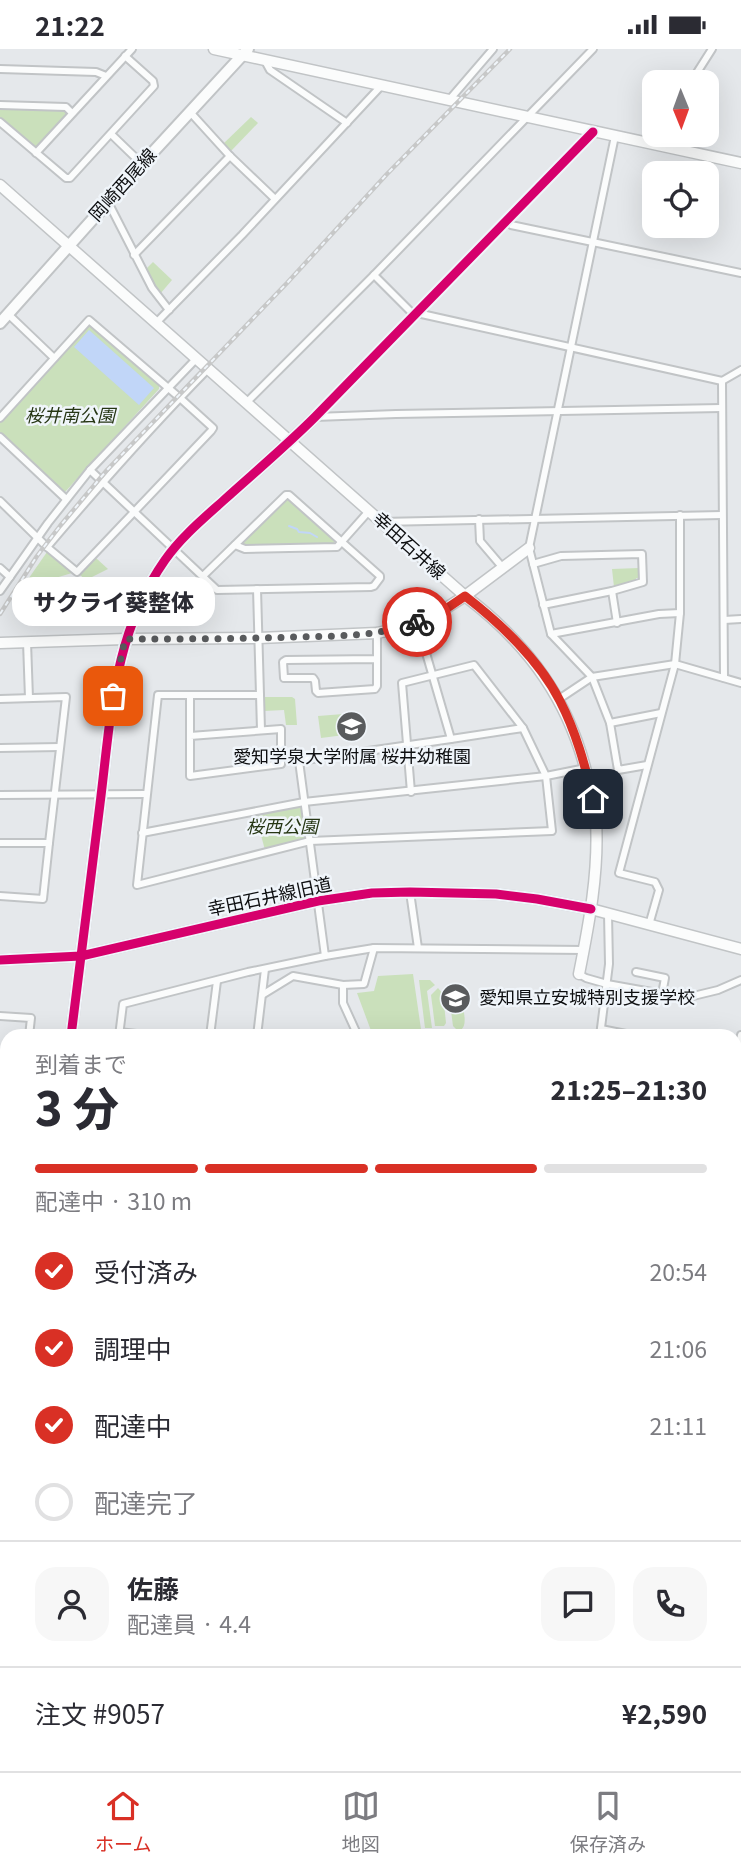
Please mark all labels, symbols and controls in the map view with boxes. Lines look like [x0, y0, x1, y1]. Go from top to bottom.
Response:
text: 21:22 [35, 6, 105, 43]
north arrow [642, 70, 719, 147]
map controls [642, 70, 719, 238]
street label: 岡崎西尾線 [82, 142, 161, 226]
button: locate [642, 161, 719, 238]
park label: 桜井南公園 [25, 401, 118, 427]
street label: 幸田石井線 [368, 505, 452, 584]
callout: サクライ葵整体 [11, 577, 214, 626]
text: サクライ葵整体 [33, 584, 194, 618]
courier [382, 587, 452, 657]
icon: bike [398, 603, 436, 641]
pin [83, 666, 143, 726]
icon: bag [94, 677, 132, 715]
school or university icon: 愛知学泉大学附属 桜井幼稚園 [335, 710, 369, 744]
place label: 愛知学泉大学附属 桜井幼稚園 [233, 742, 471, 768]
pin [563, 769, 623, 829]
icon: home [574, 780, 612, 818]
park label: 桜西公園 [246, 812, 321, 838]
street label: 幸田石井線旧道 [205, 869, 334, 921]
school or university icon: 愛知県立安城特別支援学校 [439, 981, 473, 1015]
place label: 愛知県立安城特別支援学校 [479, 983, 695, 1009]
text: 到着まで [35, 1046, 127, 1080]
text: 21:25–21:30 [551, 1070, 707, 1107]
text: 3 分 [35, 1073, 119, 1139]
text: 配達中 · 310 m [35, 1183, 192, 1217]
icon: check [35, 1252, 73, 1290]
text: 受付済み [94, 1252, 198, 1289]
text: 20:54 [650, 1254, 707, 1288]
icon: check [35, 1329, 73, 1367]
text: 調理中 [94, 1329, 172, 1366]
text: 21:06 [650, 1331, 707, 1365]
icon: check [35, 1406, 73, 1444]
text: 配達中 [94, 1406, 172, 1443]
text: 21:11 [650, 1408, 707, 1442]
text: 配達完了 [94, 1483, 198, 1520]
button: person [35, 1567, 109, 1641]
button: chat [541, 1567, 615, 1641]
button: phone [633, 1567, 707, 1641]
text: 佐藤 [127, 1569, 179, 1606]
text: 配達員 · 4.4 [127, 1606, 251, 1640]
text: 注文 #9057 [35, 1694, 165, 1731]
text: ¥2,590 [622, 1694, 707, 1731]
tab: ホーム [95, 1787, 152, 1856]
tab: 地図 [342, 1787, 380, 1856]
tab: 保存済み [570, 1787, 646, 1856]

